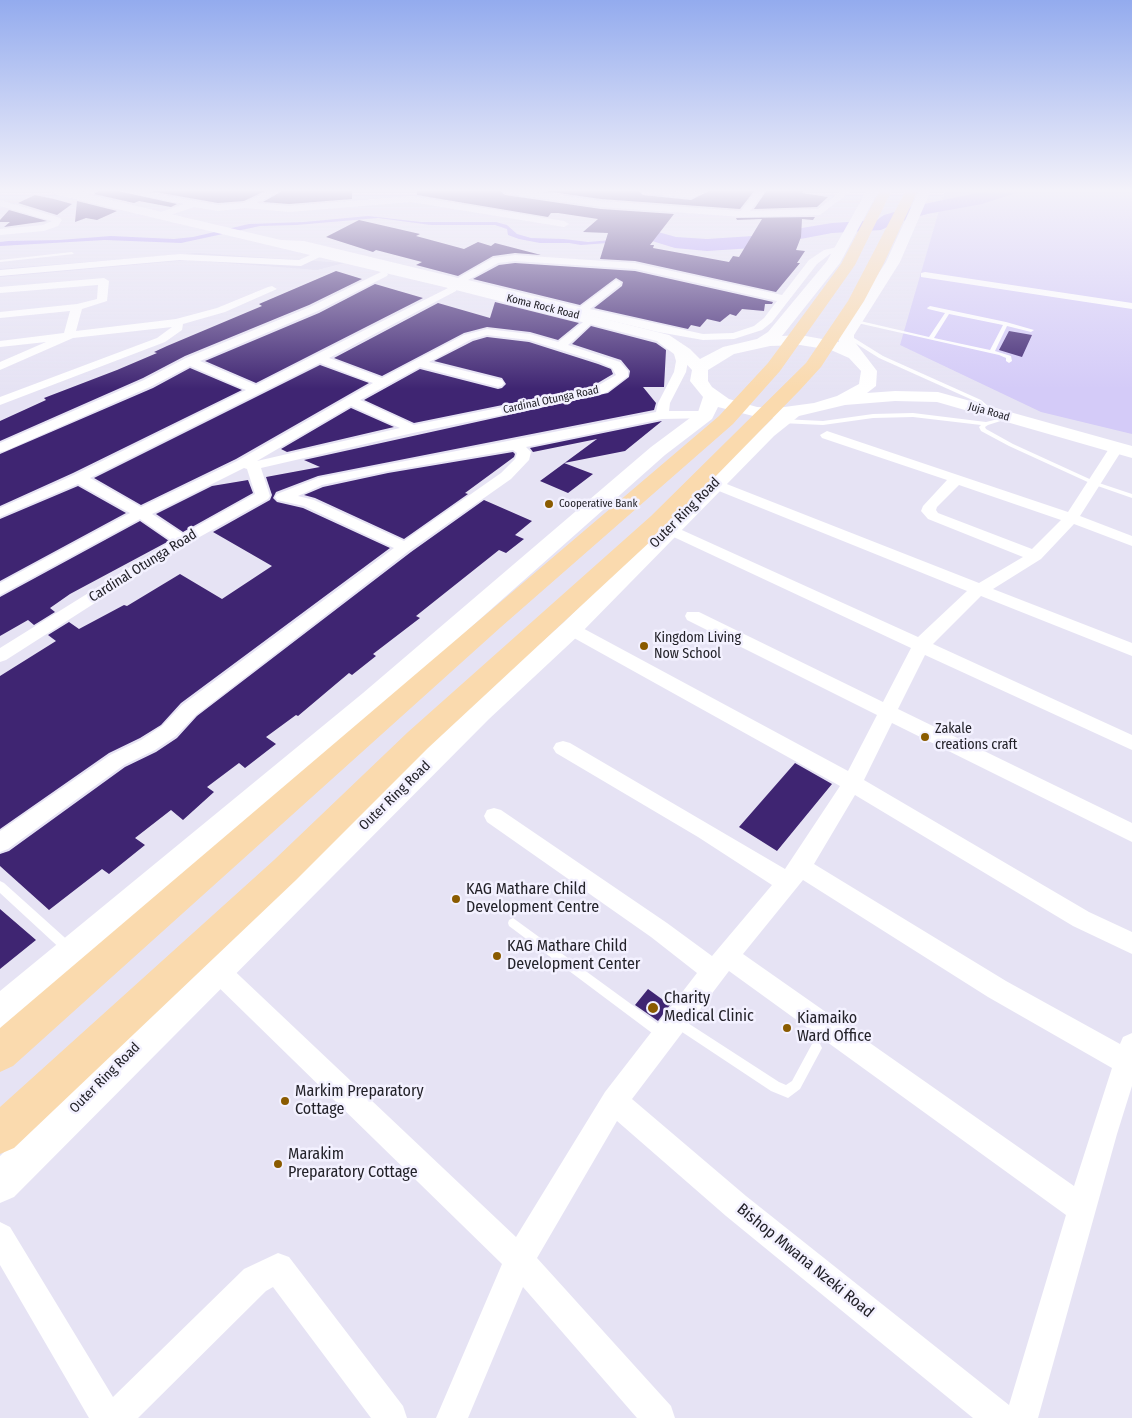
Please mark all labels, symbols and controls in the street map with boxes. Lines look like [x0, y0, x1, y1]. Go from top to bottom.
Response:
street label: Koma Rock Road [505, 292, 581, 322]
street label: Cardinal Otunga Road [502, 383, 600, 417]
street label: Juja Road [967, 400, 1011, 424]
street label: Outer Ring Road [646, 474, 724, 552]
place label: Cooperative Bank [559, 497, 638, 511]
marker: Cooperative Bank [543, 498, 555, 510]
street label: Cardinal Otunga Road [86, 526, 200, 606]
place label: Kingdom Living Now School [654, 630, 741, 662]
marker: Kingdom Living Now School [638, 640, 650, 652]
place label: Zakale creations craft [935, 721, 1017, 754]
marker: Zakale creations craft [919, 731, 931, 743]
street label: Outer Ring Road [356, 758, 434, 834]
place label: KAG Mathare Child Development Centre [466, 880, 599, 918]
marker: KAG Mathare Child Development Centre [450, 893, 462, 905]
place label: KAG Mathare Child Development Center [507, 937, 640, 975]
marker: KAG Mathare Child Development Center [491, 950, 503, 962]
place label: Charity Medical Clinic [664, 989, 754, 1027]
marker: Charity Medical Clinic [646, 1001, 660, 1015]
place label: Kiamaiko Ward Office [797, 1009, 872, 1047]
marker: Kiamaiko Ward Office [781, 1022, 793, 1034]
street label: Outer Ring Road [66, 1039, 144, 1117]
place label: Markim Preparatory Cottage [295, 1082, 424, 1120]
marker: Markim Preparatory Cottage [279, 1095, 291, 1107]
place label: Marakim Preparatory Cottage [288, 1145, 418, 1183]
marker: Marakim Preparatory Cottage [272, 1158, 284, 1170]
street label: Bishop Mwana Nzeki Road [733, 1200, 877, 1322]

